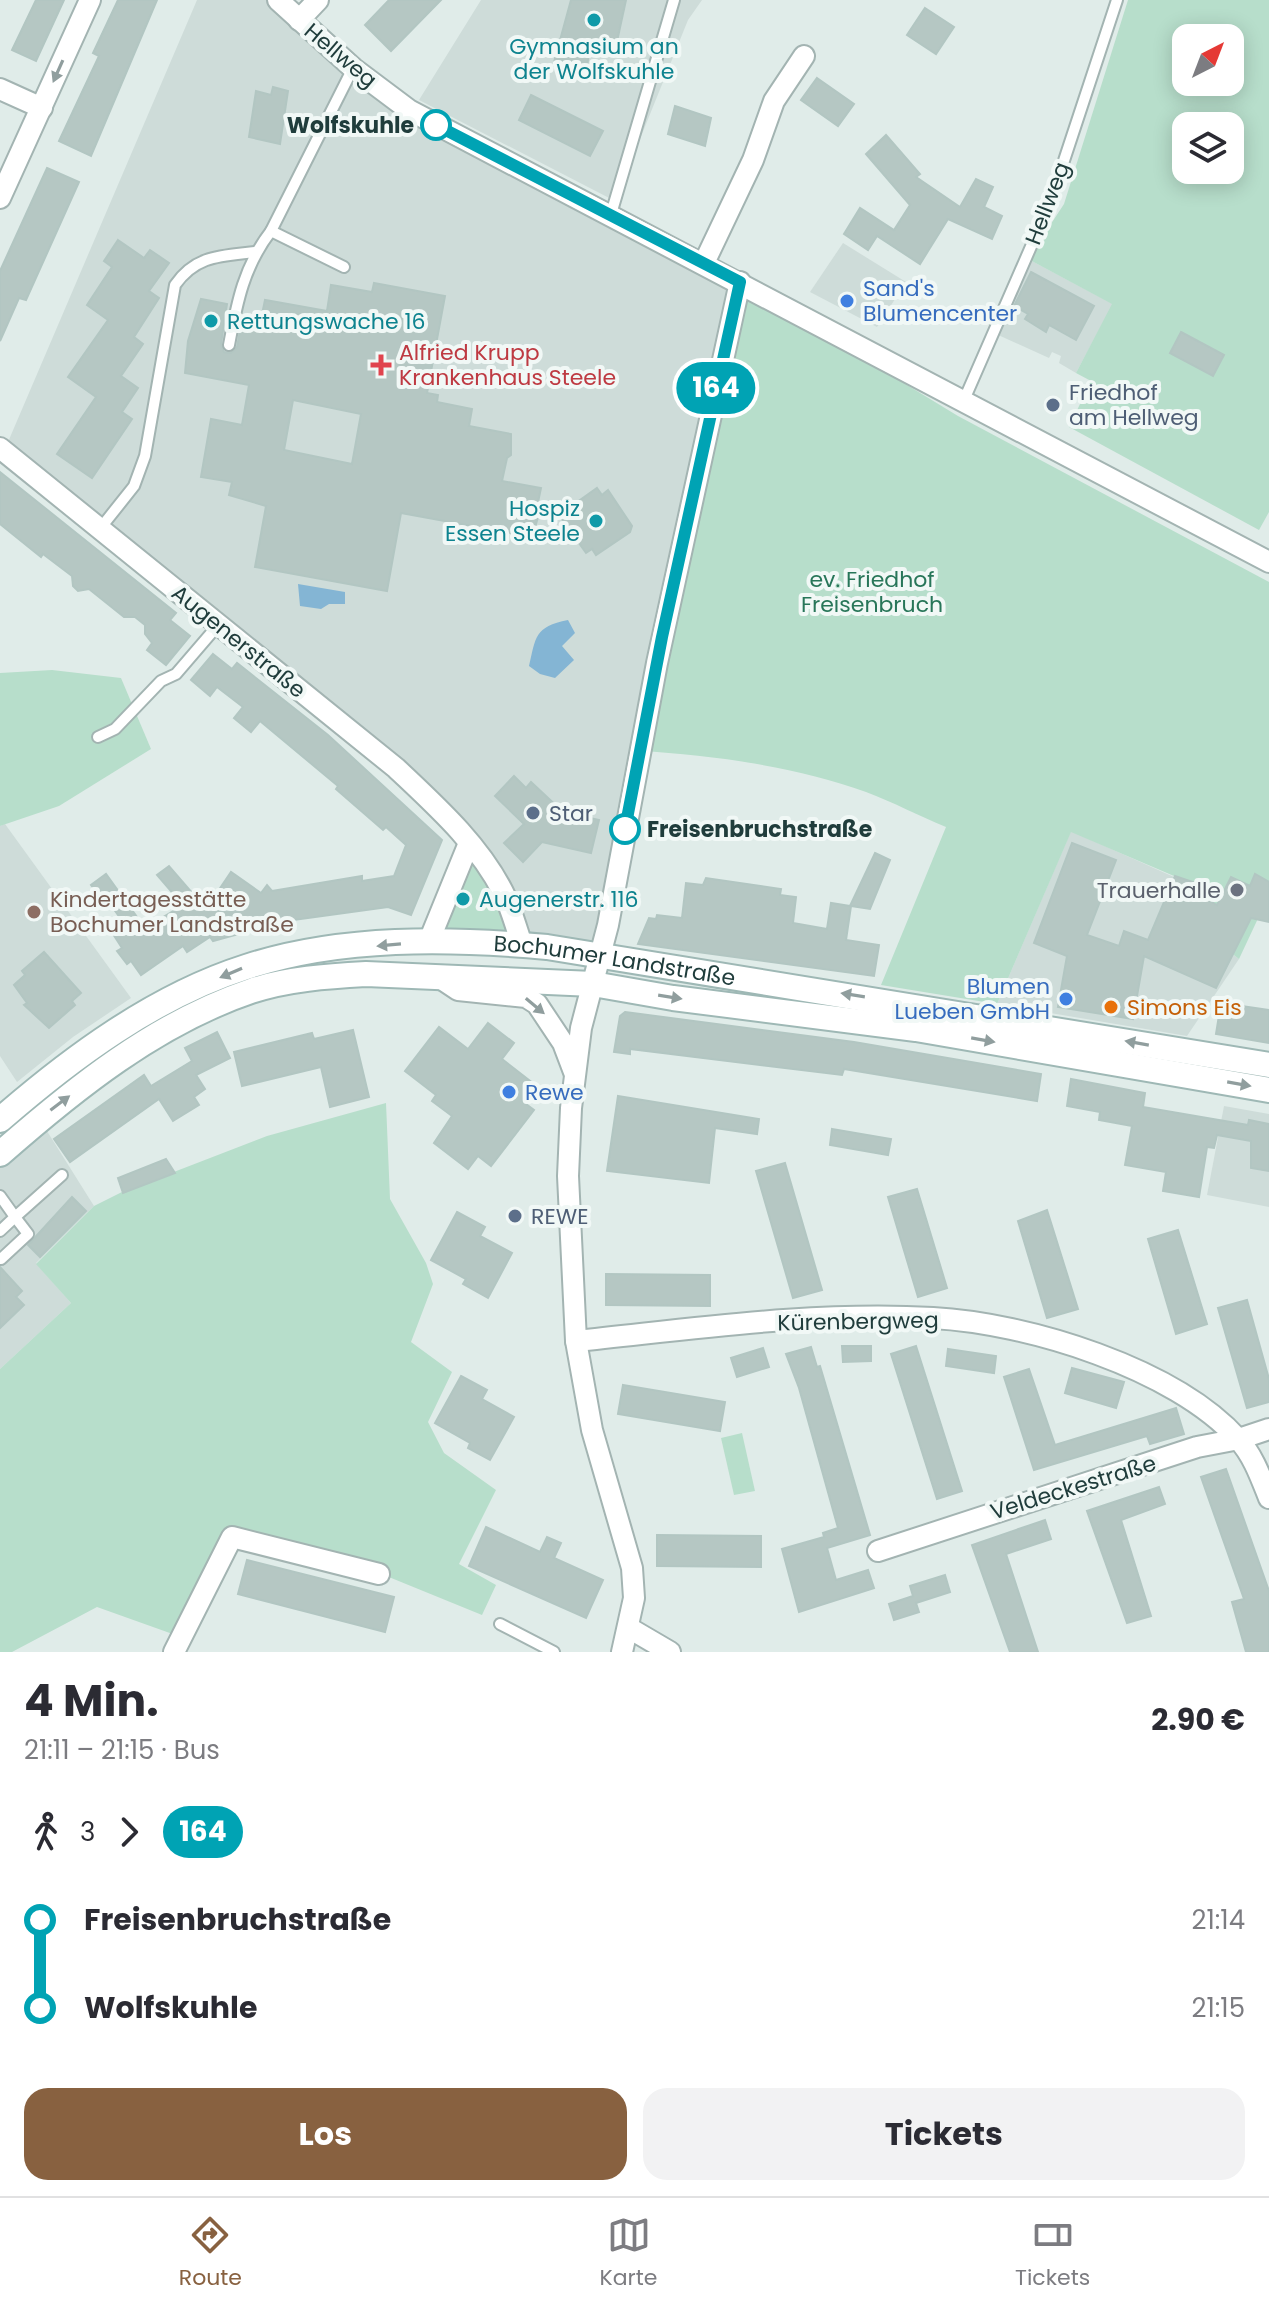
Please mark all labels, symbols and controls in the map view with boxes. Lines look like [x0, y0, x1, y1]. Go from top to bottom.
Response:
marker: Gymnasium an der Wolfskuhle [585, 11, 603, 29]
street label: Hellweg [298, 16, 384, 95]
north arrow [1172, 24, 1244, 96]
map controls [1172, 24, 1244, 184]
place label: Gymnasium an der Wolfskuhle [509, 31, 679, 87]
one-way arrow [52, 59, 65, 83]
place label: Wolfskuhle [287, 110, 414, 141]
marker: Wolfskuhle [421, 110, 451, 140]
button: layers [1172, 112, 1244, 184]
street label: Hellweg [1018, 157, 1077, 249]
place label: Sand's Blumencenter [863, 273, 1017, 329]
marker: Sand's Blumencenter [838, 292, 856, 310]
place label: Rettungswache 16 [227, 306, 425, 337]
marker: Rettungswache 16 [202, 312, 220, 330]
place label: Alfried Krupp Krankenhaus Steele [399, 337, 616, 393]
marker: Alfried Krupp Krankenhaus Steele [370, 354, 392, 376]
line badge: 164 [670, 362, 762, 414]
text: 164 [692, 368, 740, 407]
place label: Friedhof am Hellweg [1069, 377, 1199, 433]
marker: Friedhof am Hellweg [1044, 396, 1062, 414]
place label: Hospiz Essen Steele [445, 493, 580, 549]
marker: Hospiz Essen Steele [587, 512, 605, 530]
park label: ev. Friedhof Freisenbruch [801, 564, 943, 620]
street label: Augenerstraße [165, 578, 312, 705]
place label: Star [549, 798, 593, 829]
marker: Star [524, 804, 542, 822]
marker: Freisenbruchstraße [610, 814, 640, 844]
place label: Freisenbruchstraße [647, 814, 872, 845]
place label: Trauerhalle [1097, 875, 1221, 906]
marker: Trauerhalle [1228, 881, 1246, 899]
place label: Kindertagesstätte Bochumer Landstraße [50, 884, 294, 940]
place label: Augenerstr. 116 [479, 884, 639, 915]
marker: Augenerstr. 116 [454, 890, 472, 908]
marker: Kindertagesstätte Bochumer Landstraße [25, 903, 43, 921]
street label: Bochumer Landstraße [493, 928, 738, 994]
one-way arrow [376, 938, 401, 951]
one-way arrow [219, 967, 243, 980]
place label: Blumen Lueben GmbH [894, 971, 1050, 1027]
one-way arrow [840, 988, 865, 1001]
marker: Blumen Lueben GmbH [1057, 990, 1075, 1008]
one-way arrow [658, 992, 683, 1004]
place label: Simons Eis [1127, 992, 1242, 1023]
one-way arrow [525, 997, 545, 1014]
marker: Simons Eis [1102, 998, 1120, 1016]
one-way arrow [971, 1034, 996, 1047]
one-way arrow [1124, 1036, 1149, 1049]
place label: Rewe [525, 1077, 584, 1108]
one-way arrow [1227, 1079, 1252, 1091]
marker: Rewe [500, 1083, 518, 1101]
one-way arrow [49, 1096, 70, 1112]
place label: REWE [531, 1201, 588, 1232]
marker: REWE [506, 1207, 524, 1225]
street label: Kürenbergweg [777, 1305, 939, 1338]
street label: Veldeckestraße [986, 1448, 1160, 1527]
text: 4 Min. [24, 1670, 159, 1731]
text: 2.90 € [1151, 1698, 1245, 1741]
text: 21:11 – 21:15 · Bus [24, 1732, 220, 1768]
icon: walk [24, 1810, 68, 1854]
icon: forward [107, 1810, 151, 1854]
text: 164 [179, 1812, 227, 1851]
text: 3 [80, 1814, 95, 1850]
text: Freisenbruchstraße [84, 1898, 391, 1941]
text: 21:14 [1192, 1902, 1245, 1938]
text: Wolfskuhle [84, 1986, 257, 2029]
text: 21:15 [1192, 1990, 1245, 2026]
button: Los [24, 2088, 627, 2180]
button: Tickets [643, 2088, 1245, 2180]
tab: Route [179, 2213, 242, 2294]
tab: Karte [600, 2213, 657, 2294]
tab: Tickets [1015, 2213, 1090, 2294]

